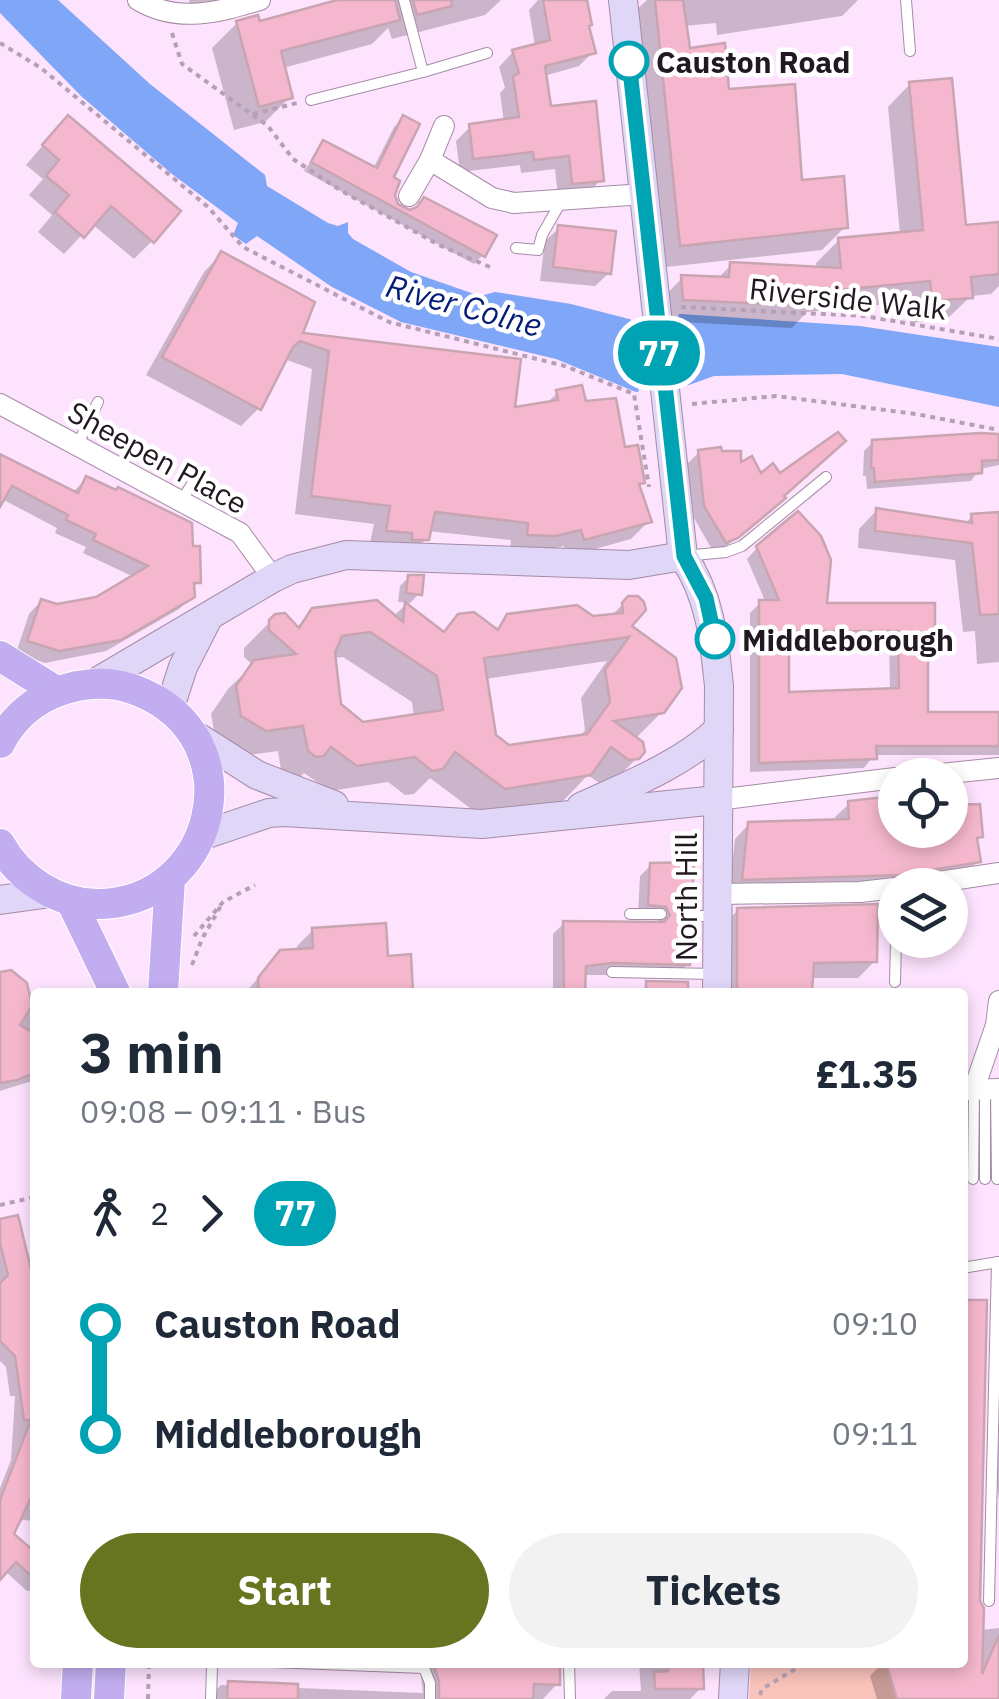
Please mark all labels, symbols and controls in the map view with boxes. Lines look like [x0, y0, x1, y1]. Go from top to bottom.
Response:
marker: Causton Road [610, 42, 648, 80]
place label: Causton Road [656, 42, 851, 81]
water label: River Colne [382, 264, 546, 346]
street label: Riverside Walk [747, 268, 949, 328]
line badge: 77 [614, 320, 704, 386]
text: 77 [638, 330, 680, 376]
street label: Sheepen Place [61, 392, 255, 522]
marker: Middleborough [696, 620, 734, 658]
place label: Middleborough [742, 620, 954, 659]
map controls [878, 758, 968, 958]
button: locate [878, 758, 968, 848]
street label: North Hill [666, 833, 705, 961]
button: layers [878, 868, 968, 958]
text: 3 min [80, 1017, 224, 1088]
text: £1.35 [816, 1049, 918, 1098]
text: 09:08 – 09:11 · Bus [80, 1090, 366, 1132]
icon: walk [80, 1186, 135, 1241]
icon: forward [184, 1186, 239, 1241]
text: 77 [274, 1190, 316, 1236]
text: 2 [150, 1192, 169, 1234]
text: Causton Road [154, 1299, 401, 1348]
text: 09:10 [832, 1302, 918, 1344]
text: Middleborough [154, 1409, 422, 1458]
text: 09:11 [832, 1412, 918, 1454]
button: Start [80, 1533, 489, 1648]
button: Tickets [509, 1533, 918, 1648]

